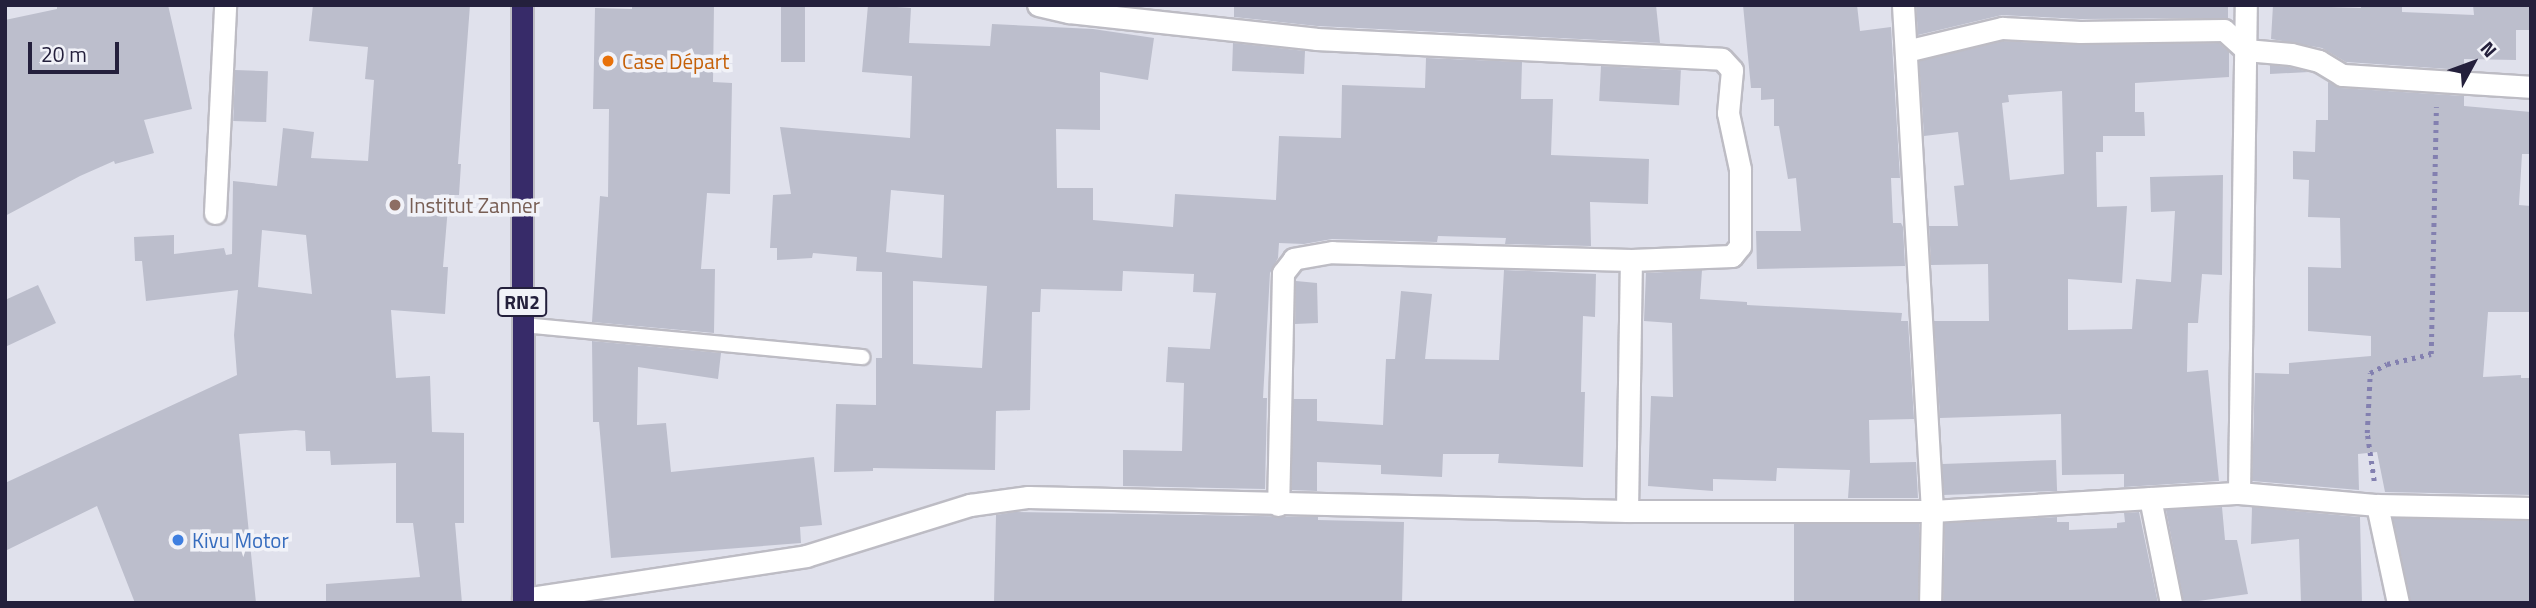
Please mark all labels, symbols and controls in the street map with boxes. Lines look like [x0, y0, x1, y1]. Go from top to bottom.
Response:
scale bar [32, 28, 122, 72]
north arrow [2438, 28, 2508, 98]
text: N [2474, 34, 2504, 63]
text: 20 m [41, 38, 87, 70]
place label: Case Départ [622, 48, 729, 74]
marker: Case Départ [600, 53, 616, 69]
place label: Institut Zanner [409, 192, 540, 218]
marker: Institut Zanner [387, 197, 403, 213]
road number: RN2 [496, 286, 548, 318]
place label: Kivu Motor [192, 527, 289, 553]
marker: Kivu Motor [170, 532, 186, 548]

